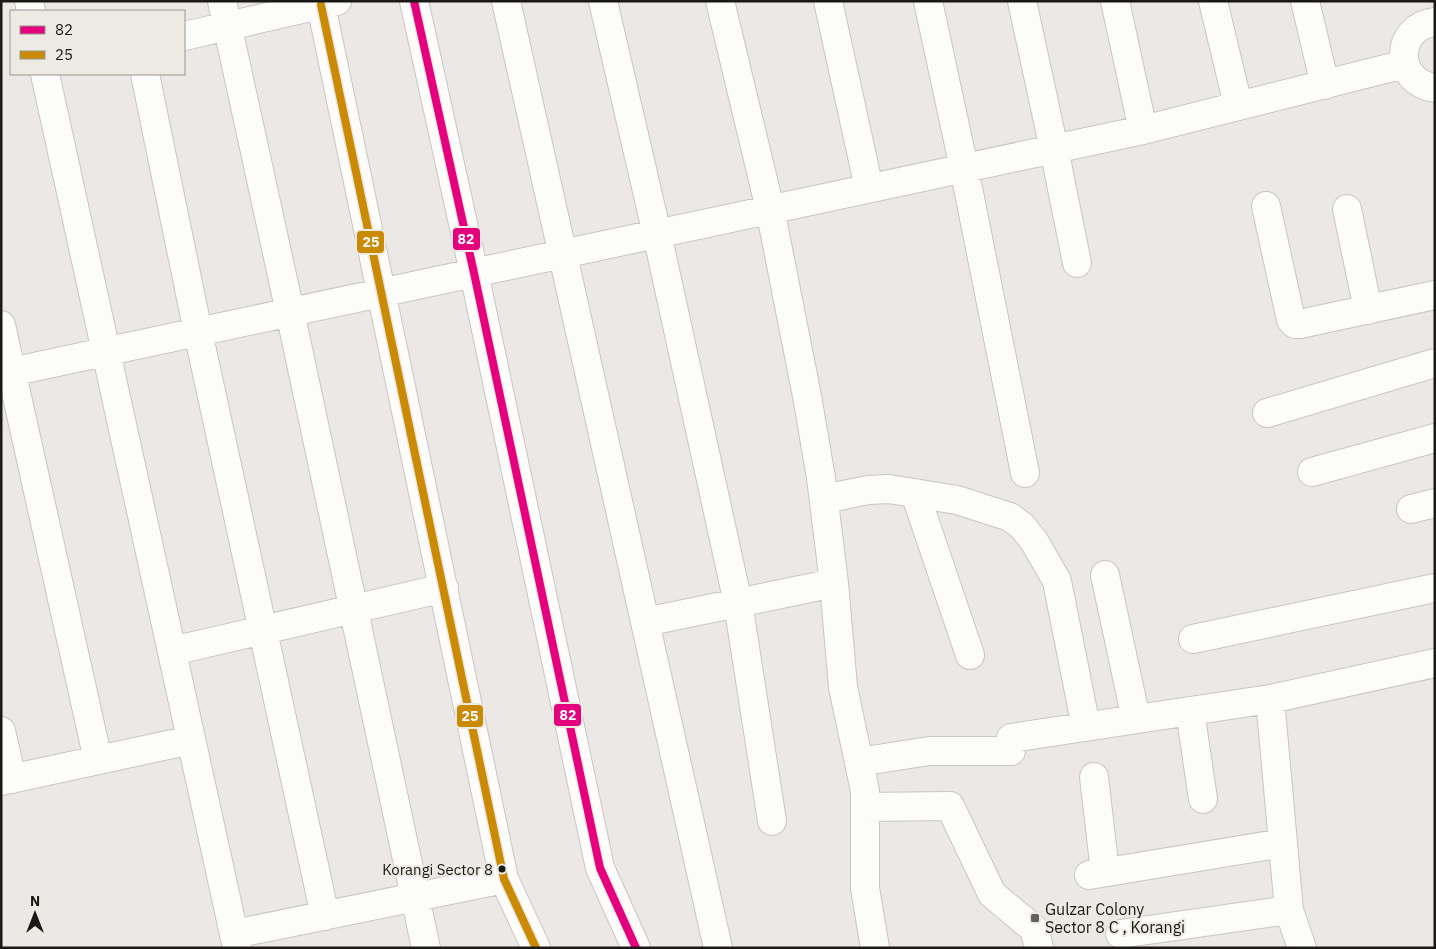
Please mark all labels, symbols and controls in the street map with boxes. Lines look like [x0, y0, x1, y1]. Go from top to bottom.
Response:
legend [10, 10, 185, 75]
text: 82 [55, 20, 73, 39]
text: 25 [55, 45, 73, 64]
line badge: 82 [452, 227, 481, 251]
line badge: 25 [356, 230, 385, 254]
text: 82 [458, 230, 474, 248]
text: 25 [363, 233, 379, 251]
line badge: 82 [553, 703, 582, 727]
line badge: 25 [456, 704, 484, 728]
text: 82 [560, 706, 576, 724]
text: 25 [462, 707, 478, 725]
place label: Korangi Sector 8 [382, 860, 493, 879]
marker: Korangi Sector 8 [497, 864, 507, 874]
north arrow [10, 889, 60, 939]
text: N [30, 892, 40, 910]
place label: Gulzar Colony Sector 8 C , Korangi [1045, 899, 1185, 937]
marker: Gulzar Colony Sector 8 C , Korangi [1029, 912, 1041, 924]

